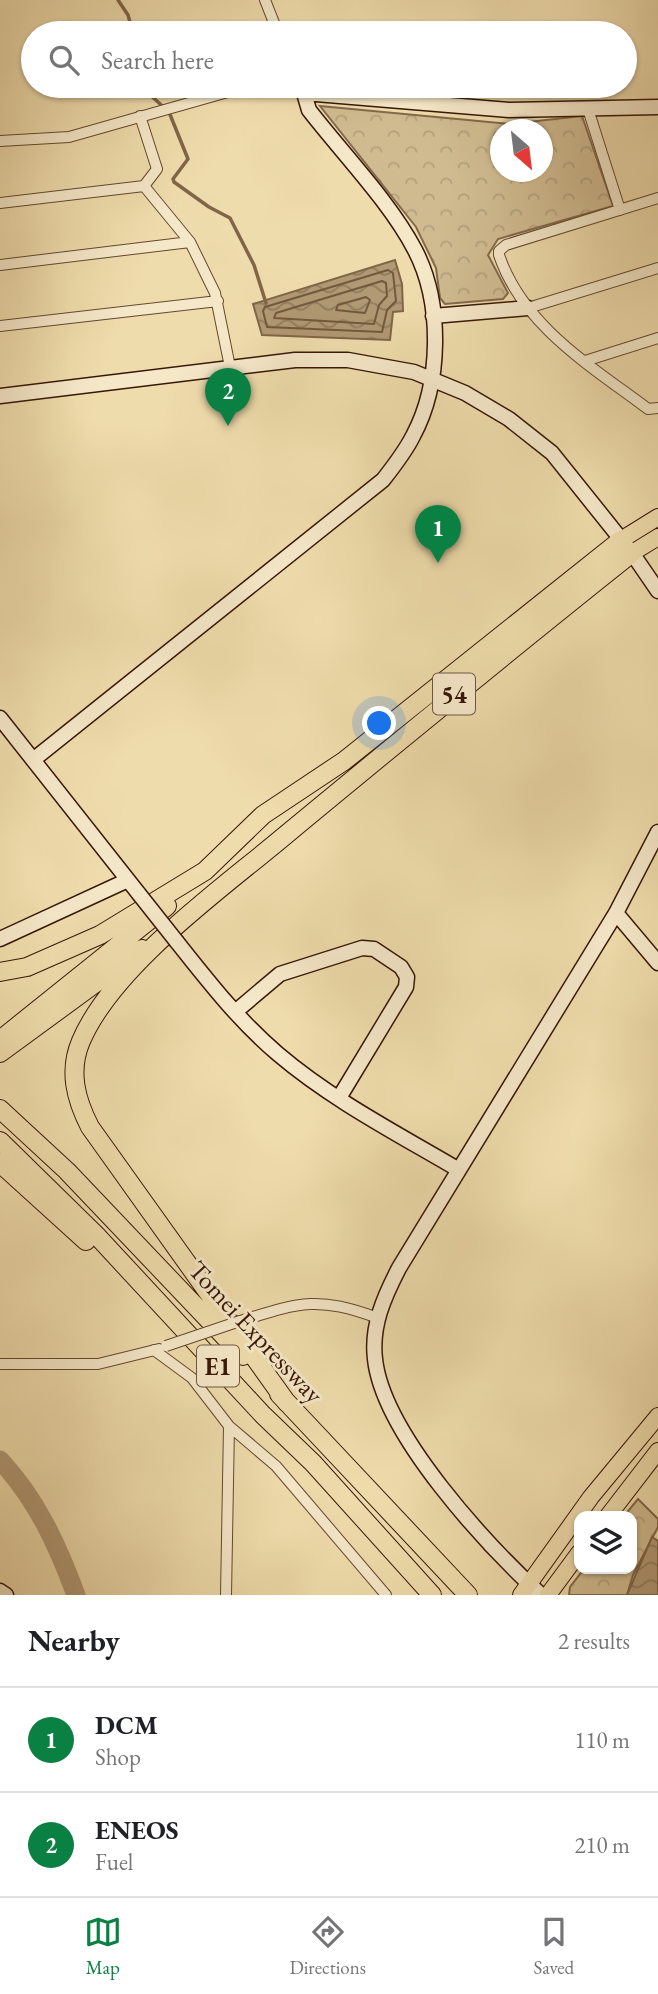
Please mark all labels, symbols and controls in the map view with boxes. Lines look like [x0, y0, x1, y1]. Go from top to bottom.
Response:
search box [21, 21, 637, 98]
icon: search [45, 41, 83, 79]
text: Search here [101, 43, 214, 77]
north arrow [490, 119, 553, 182]
pin: 2 [205, 368, 251, 426]
pin: 1 [415, 505, 461, 563]
road number: 54 [433, 674, 475, 714]
your location [362, 706, 396, 740]
street label: Tomei Expressway [181, 1253, 331, 1411]
road number: E1 [197, 1346, 239, 1386]
map controls [574, 1511, 637, 1574]
button: layers [574, 1511, 637, 1574]
text: Nearby [28, 1621, 120, 1660]
text: 2 results [558, 1626, 630, 1656]
text: DCM [95, 1708, 158, 1742]
text: 1 [45, 1725, 57, 1755]
text: 110 m [574, 1725, 630, 1755]
text: Shop [95, 1742, 141, 1772]
text: ENEOS [95, 1813, 179, 1847]
text: 2 [45, 1830, 57, 1860]
text: 210 m [574, 1830, 630, 1860]
text: Fuel [95, 1847, 133, 1877]
tab: Map [84, 1913, 122, 1980]
tab: Directions [289, 1913, 366, 1980]
tab: Saved [533, 1913, 574, 1980]

